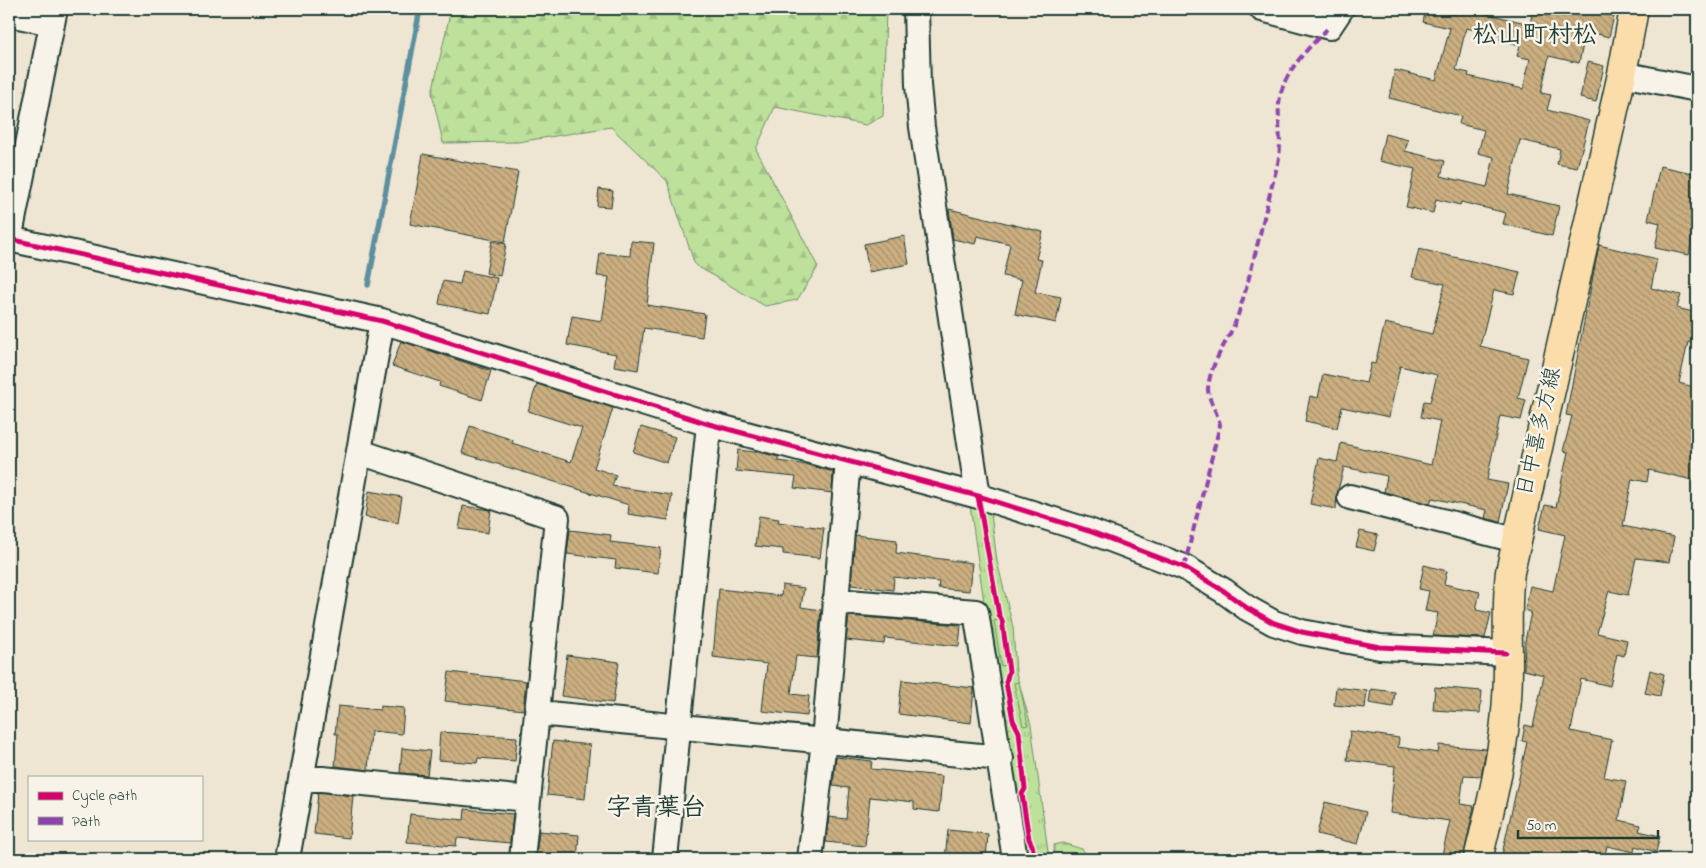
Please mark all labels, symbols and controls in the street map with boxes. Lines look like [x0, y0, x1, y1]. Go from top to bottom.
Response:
district label: 松山町村松 [1472, 18, 1598, 54]
street label: 日中喜多方線 [1510, 364, 1570, 500]
legend [28, 776, 202, 840]
text: Cycle path [72, 785, 137, 808]
district label: 字青葉台 [606, 791, 706, 827]
scale bar [1518, 808, 1658, 840]
text: Path [72, 811, 100, 833]
text: 50 m [1526, 815, 1557, 837]

